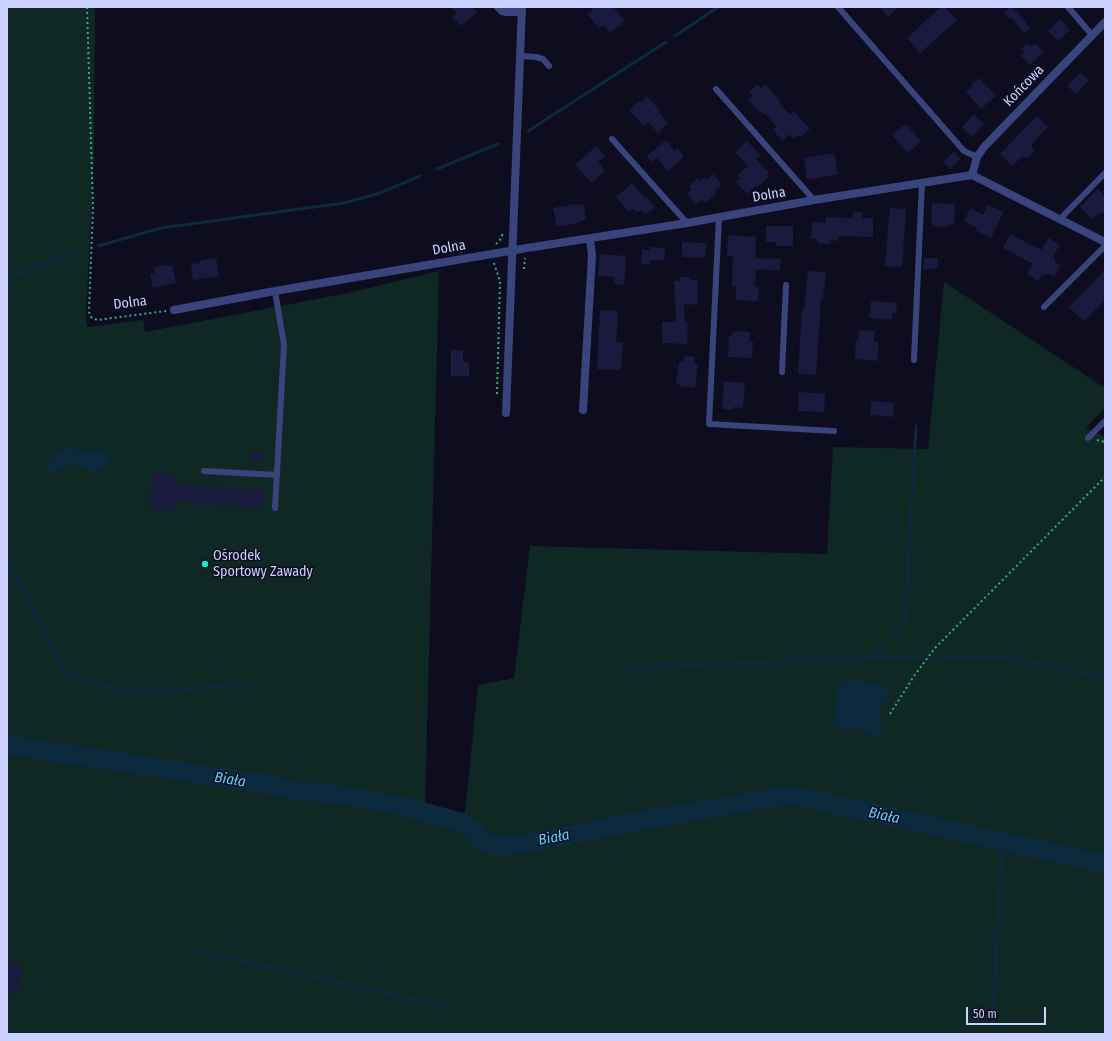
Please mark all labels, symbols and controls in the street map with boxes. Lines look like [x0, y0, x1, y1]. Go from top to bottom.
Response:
street label: Końcowa [1000, 62, 1048, 110]
street label: Dolna [751, 184, 787, 206]
street label: Dolna [431, 237, 467, 259]
street label: Dolna [112, 293, 148, 313]
place label: Ośrodek Sportowy Zawady [213, 548, 313, 580]
marker: Ośrodek Sportowy Zawady [200, 559, 210, 569]
water label: Biała [213, 769, 247, 791]
water label: Biała [867, 804, 901, 828]
water label: Biała [537, 826, 571, 850]
scale bar [968, 999, 1048, 1025]
text: 50 m [973, 1007, 997, 1021]

